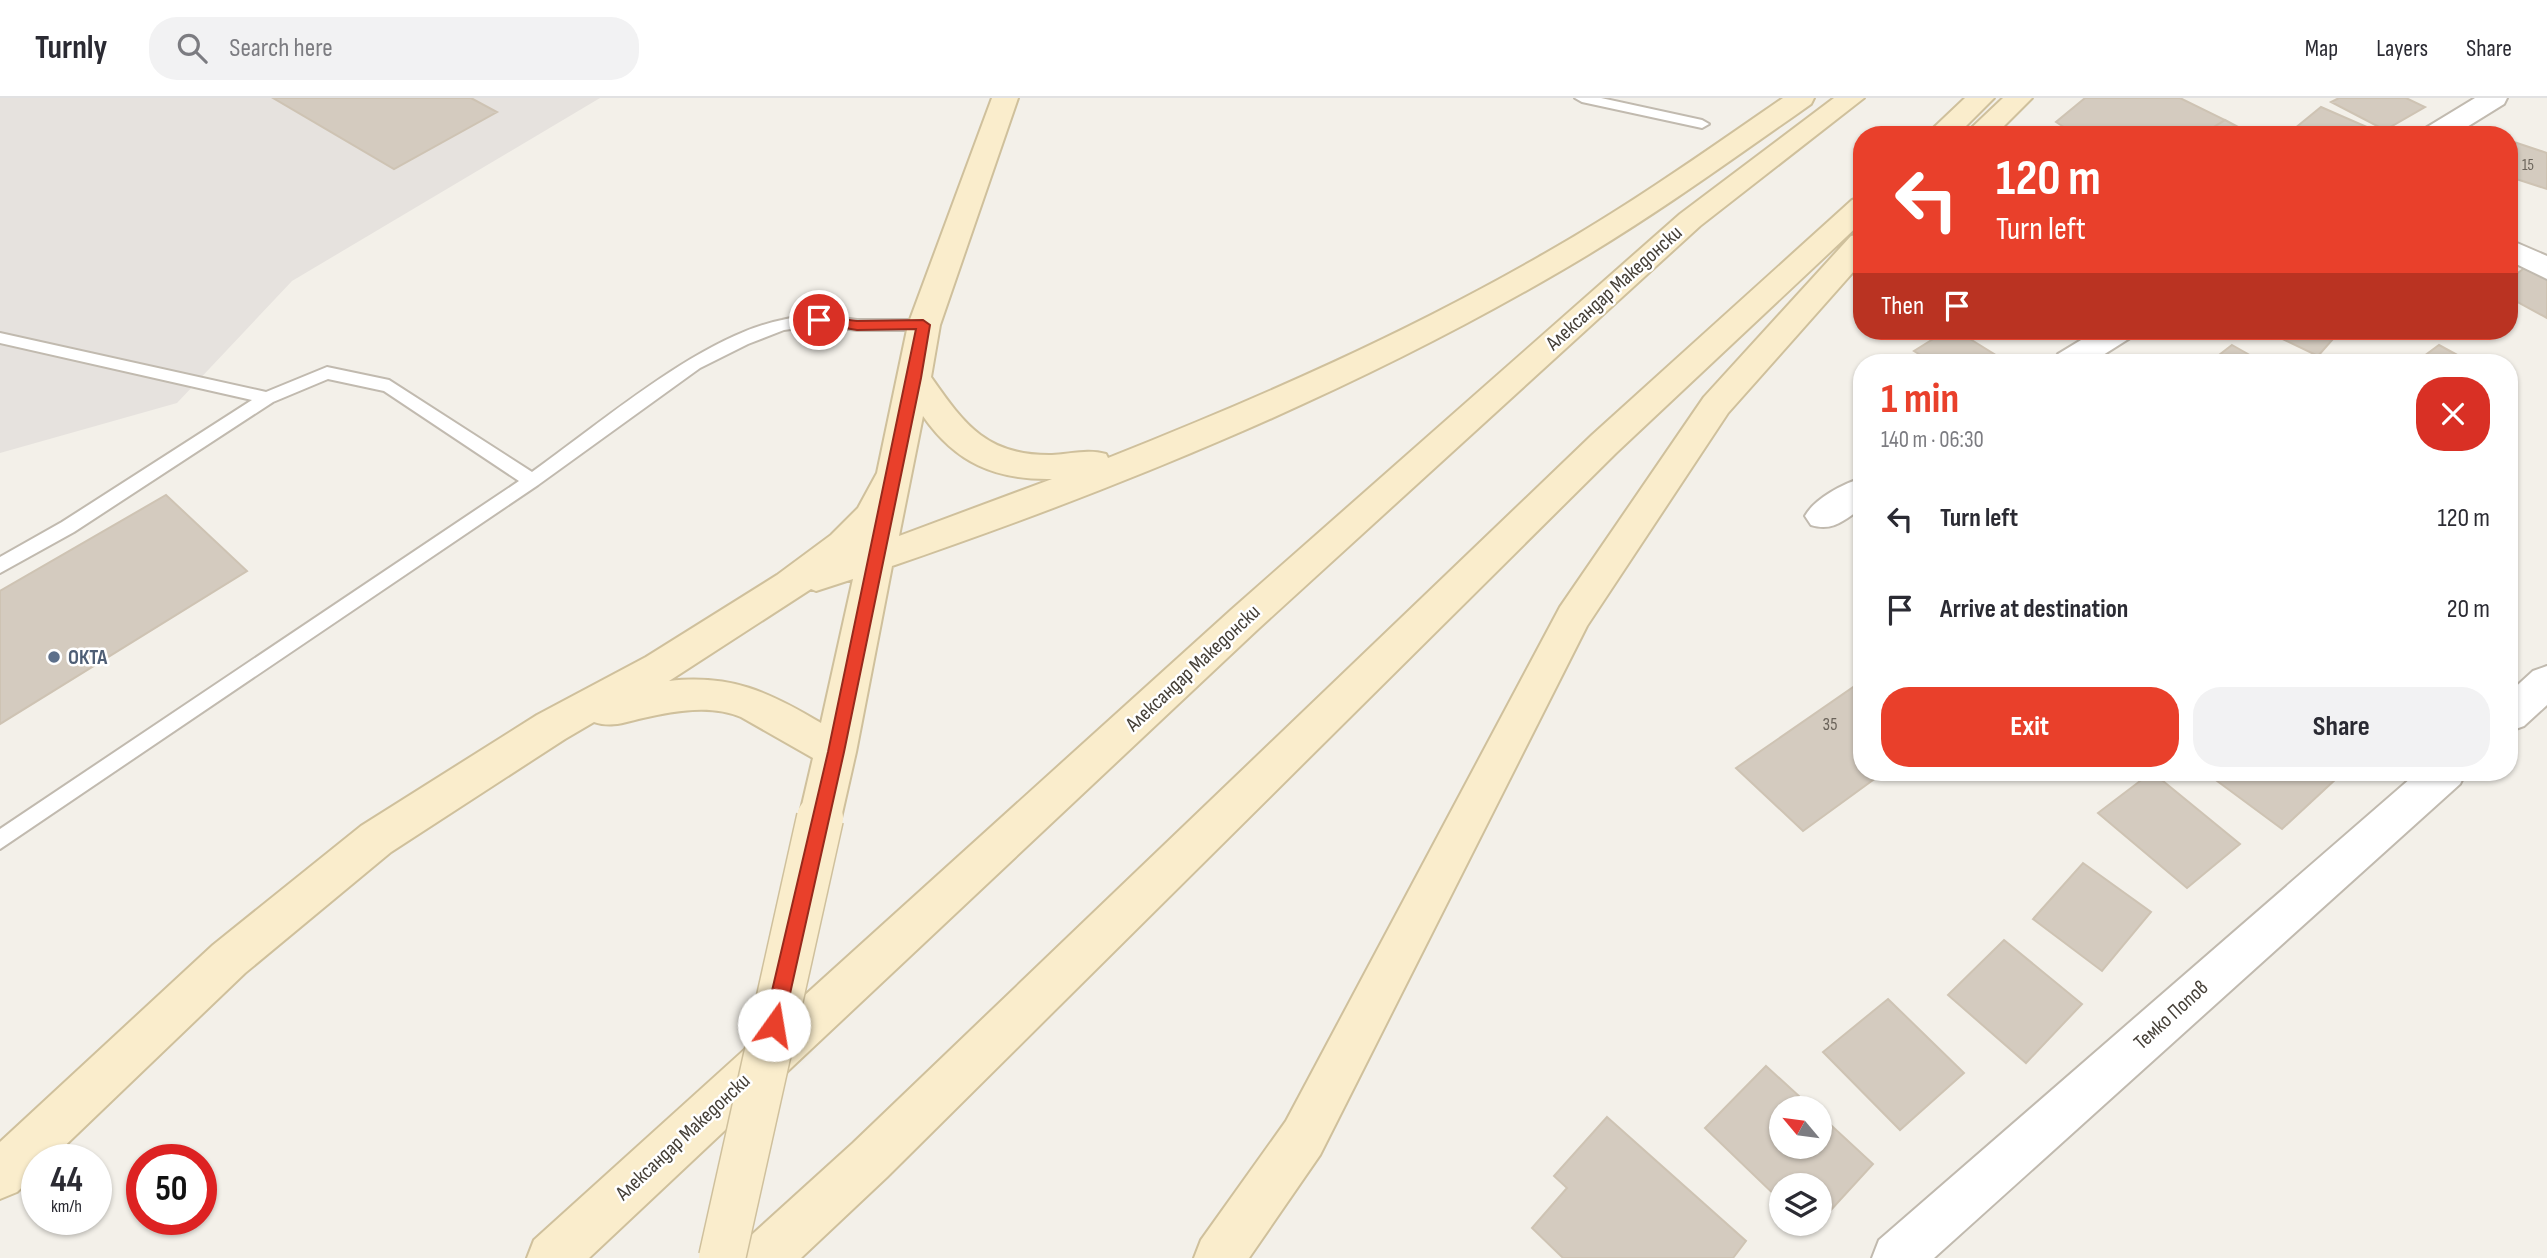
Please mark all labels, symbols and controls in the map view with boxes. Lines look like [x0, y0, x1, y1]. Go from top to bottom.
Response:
search box [149, 17, 639, 80]
text: Turnly [35, 28, 107, 68]
icon: search [173, 29, 211, 67]
text: Search here [229, 33, 333, 64]
text: Map [2305, 34, 2338, 63]
text: Layers [2376, 34, 2428, 63]
text: Share [2466, 34, 2512, 63]
text: 120 m [1996, 150, 2101, 209]
icon: left [1881, 154, 1972, 245]
house number: 15 [2522, 156, 2534, 175]
text: Turn left [1996, 210, 2086, 249]
street label: Александар Македонски [1540, 220, 1687, 356]
icon: arrive [1938, 287, 1976, 325]
pin [789, 290, 849, 350]
text: Then [1881, 291, 1924, 322]
icon: arrive [800, 301, 838, 339]
text: 1 min [1881, 374, 1959, 425]
button: close [2416, 377, 2490, 451]
text: 140 m · 06:30 [1881, 426, 1984, 454]
icon: left [1881, 500, 1919, 538]
text: Turn left [1940, 503, 2018, 534]
text: 120 m [2437, 503, 2490, 534]
icon: arrive [1881, 591, 1919, 629]
text: Arrive at destination [1940, 594, 2128, 625]
text: 20 m [2447, 594, 2490, 625]
street label: Александар Македонски [1120, 599, 1265, 737]
place label: ОКТА [68, 645, 108, 670]
marker: ОКТА [46, 649, 62, 665]
button: Exit [1881, 687, 2179, 767]
button: Share [2193, 687, 2490, 767]
house number: 35 [1823, 714, 1837, 735]
street label: Темко Попов [2129, 975, 2213, 1055]
position arrow [737, 988, 811, 1062]
street label: Александар Македонски [610, 1068, 755, 1206]
north arrow [1769, 1096, 1832, 1158]
map controls [1769, 1096, 1832, 1236]
speed limit sign: 50 [126, 1144, 217, 1235]
text: 44 [50, 1159, 83, 1202]
button: layers [1769, 1173, 1832, 1236]
text: km/h [51, 1196, 82, 1217]

